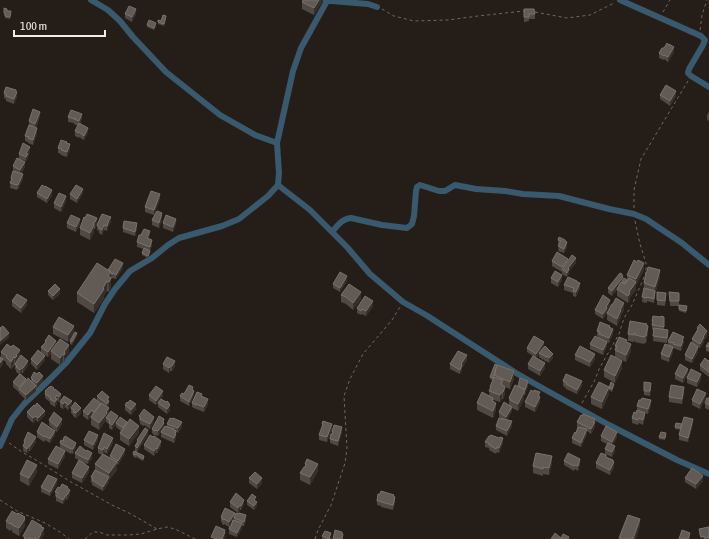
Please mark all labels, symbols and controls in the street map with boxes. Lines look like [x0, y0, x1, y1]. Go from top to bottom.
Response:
scale bar [14, 12, 105, 38]
text: 100 m [20, 19, 47, 33]

